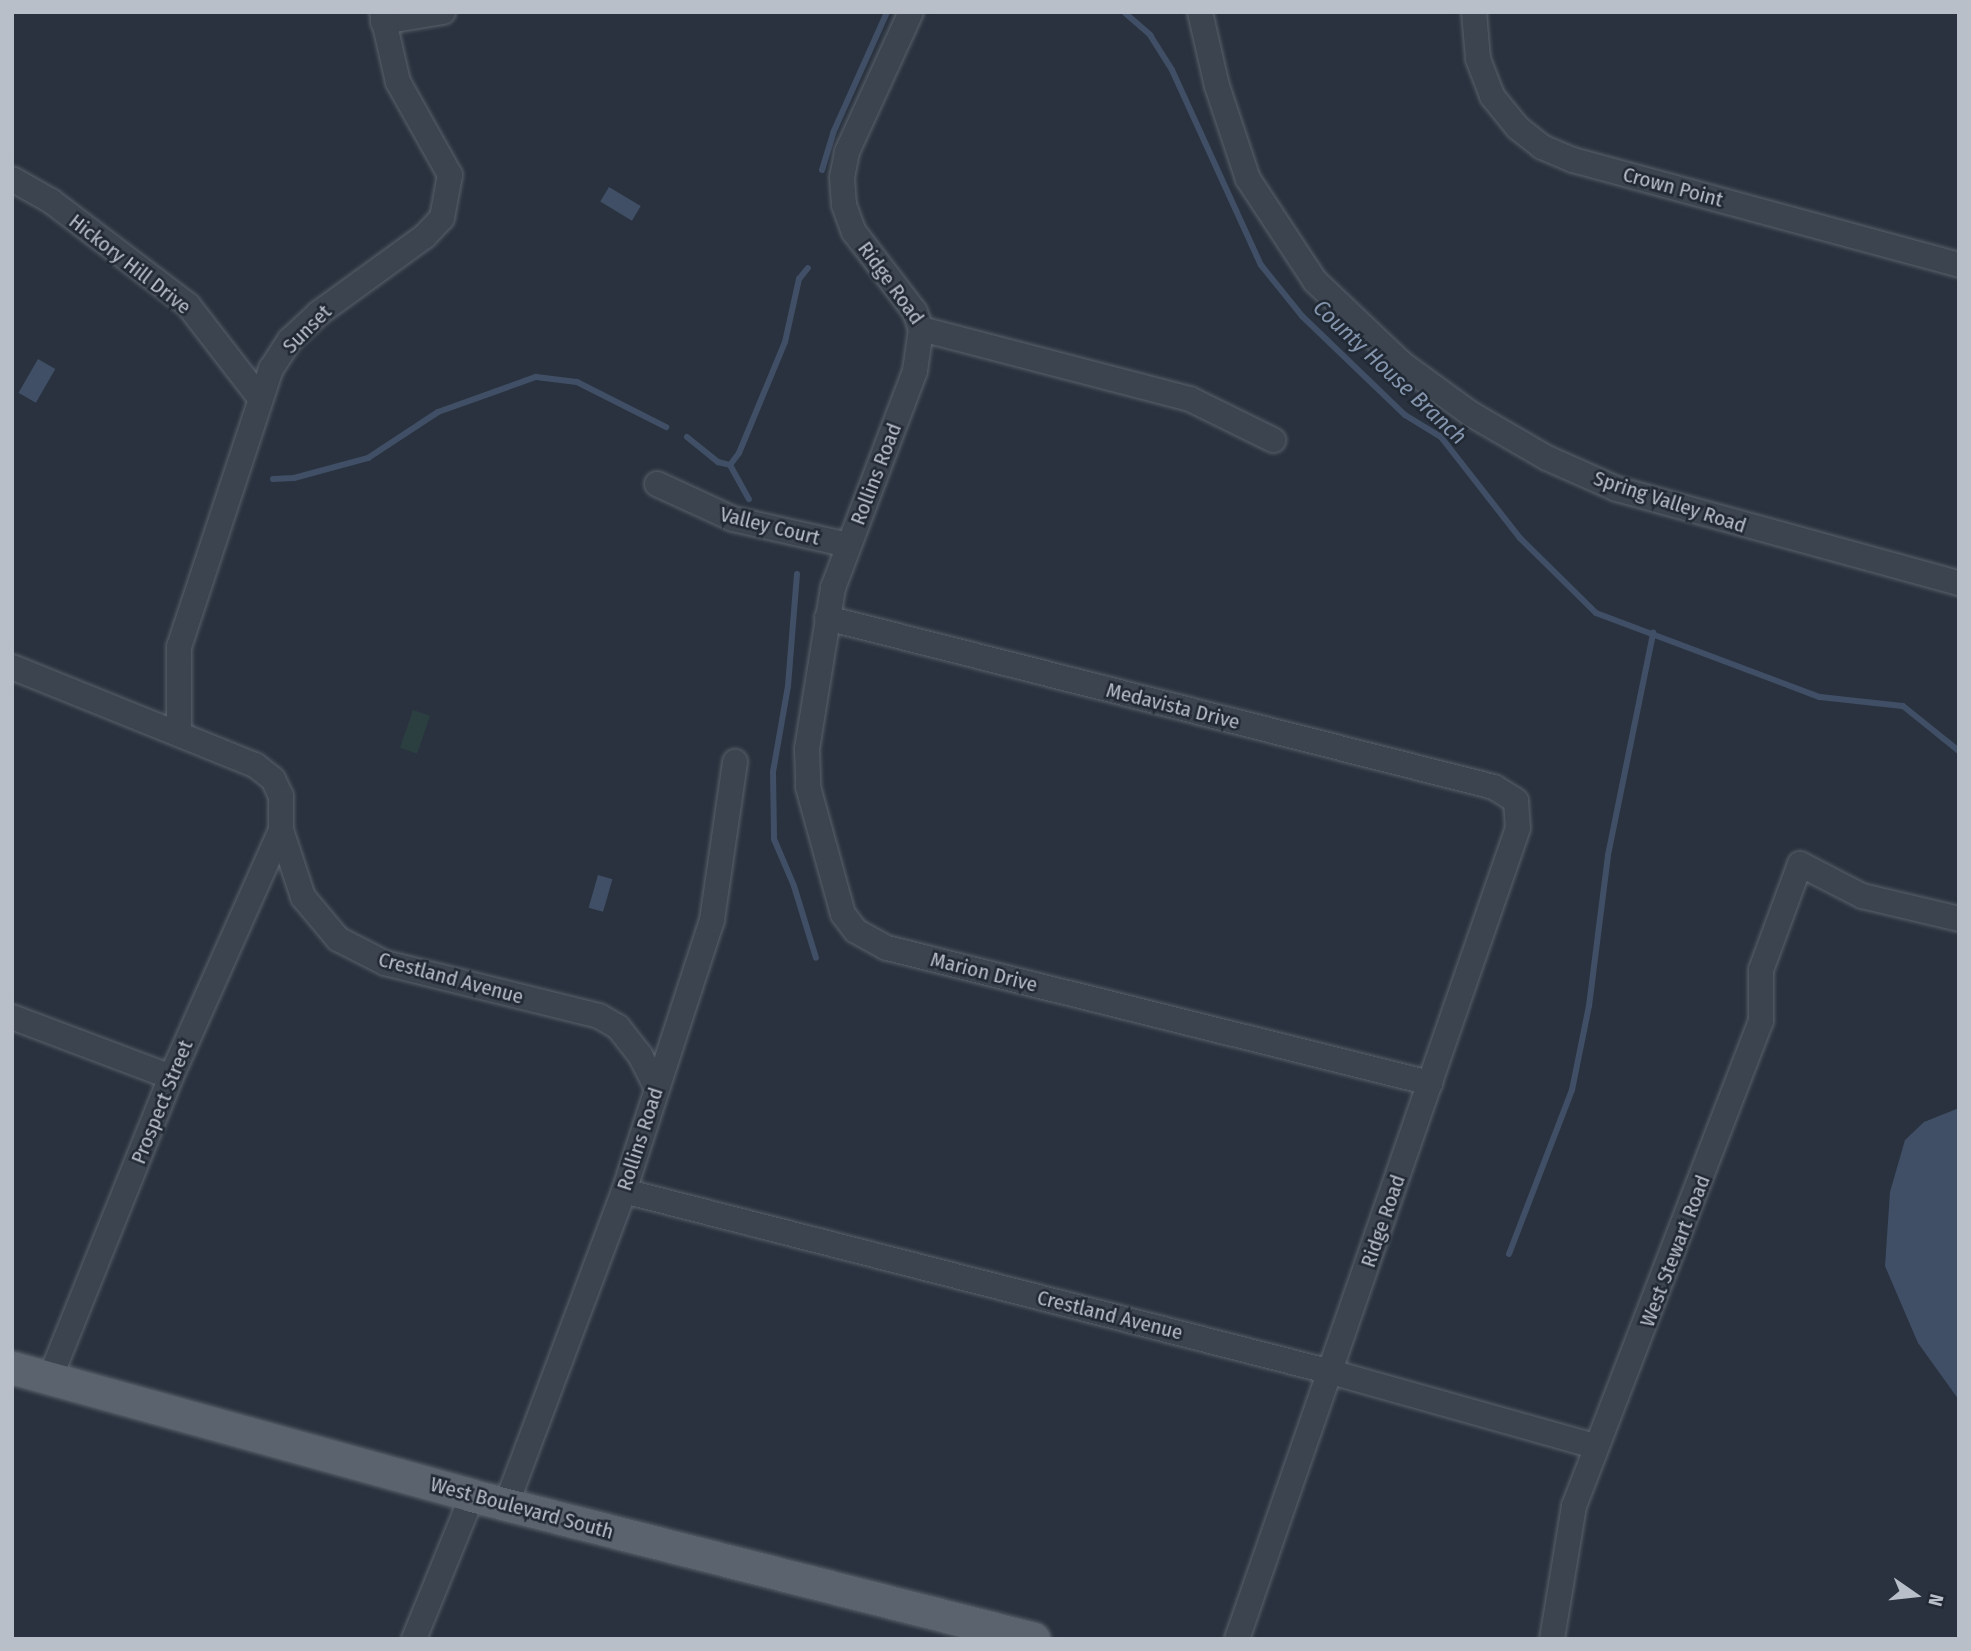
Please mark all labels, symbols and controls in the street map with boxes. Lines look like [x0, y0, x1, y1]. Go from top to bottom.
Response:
street label: Crown Point [1620, 162, 1726, 212]
street label: Hickory Hill Drive [64, 209, 196, 319]
street label: Ridge Road [852, 237, 930, 329]
water label: County House Branch [1308, 294, 1472, 450]
street label: Sunset [277, 299, 337, 359]
street label: Rollins Road [845, 420, 907, 528]
street label: Spring Valley Road [1590, 465, 1750, 539]
street label: Valley Court [717, 501, 823, 551]
street label: Medavista Drive [1104, 677, 1242, 735]
street label: Crestland Avenue [376, 947, 526, 1009]
street label: Marion Drive [928, 947, 1040, 997]
street label: Prospect Street [126, 1036, 198, 1168]
street label: Rollins Road [611, 1084, 669, 1194]
street label: Ridge Road [1355, 1171, 1411, 1271]
street label: West Stewart Road [1634, 1172, 1716, 1330]
street label: Crestland Avenue [1035, 1285, 1185, 1345]
street label: West Boulevard South [428, 1471, 616, 1545]
north arrow [1880, 1560, 1950, 1630]
text: N [1923, 1592, 1948, 1609]

